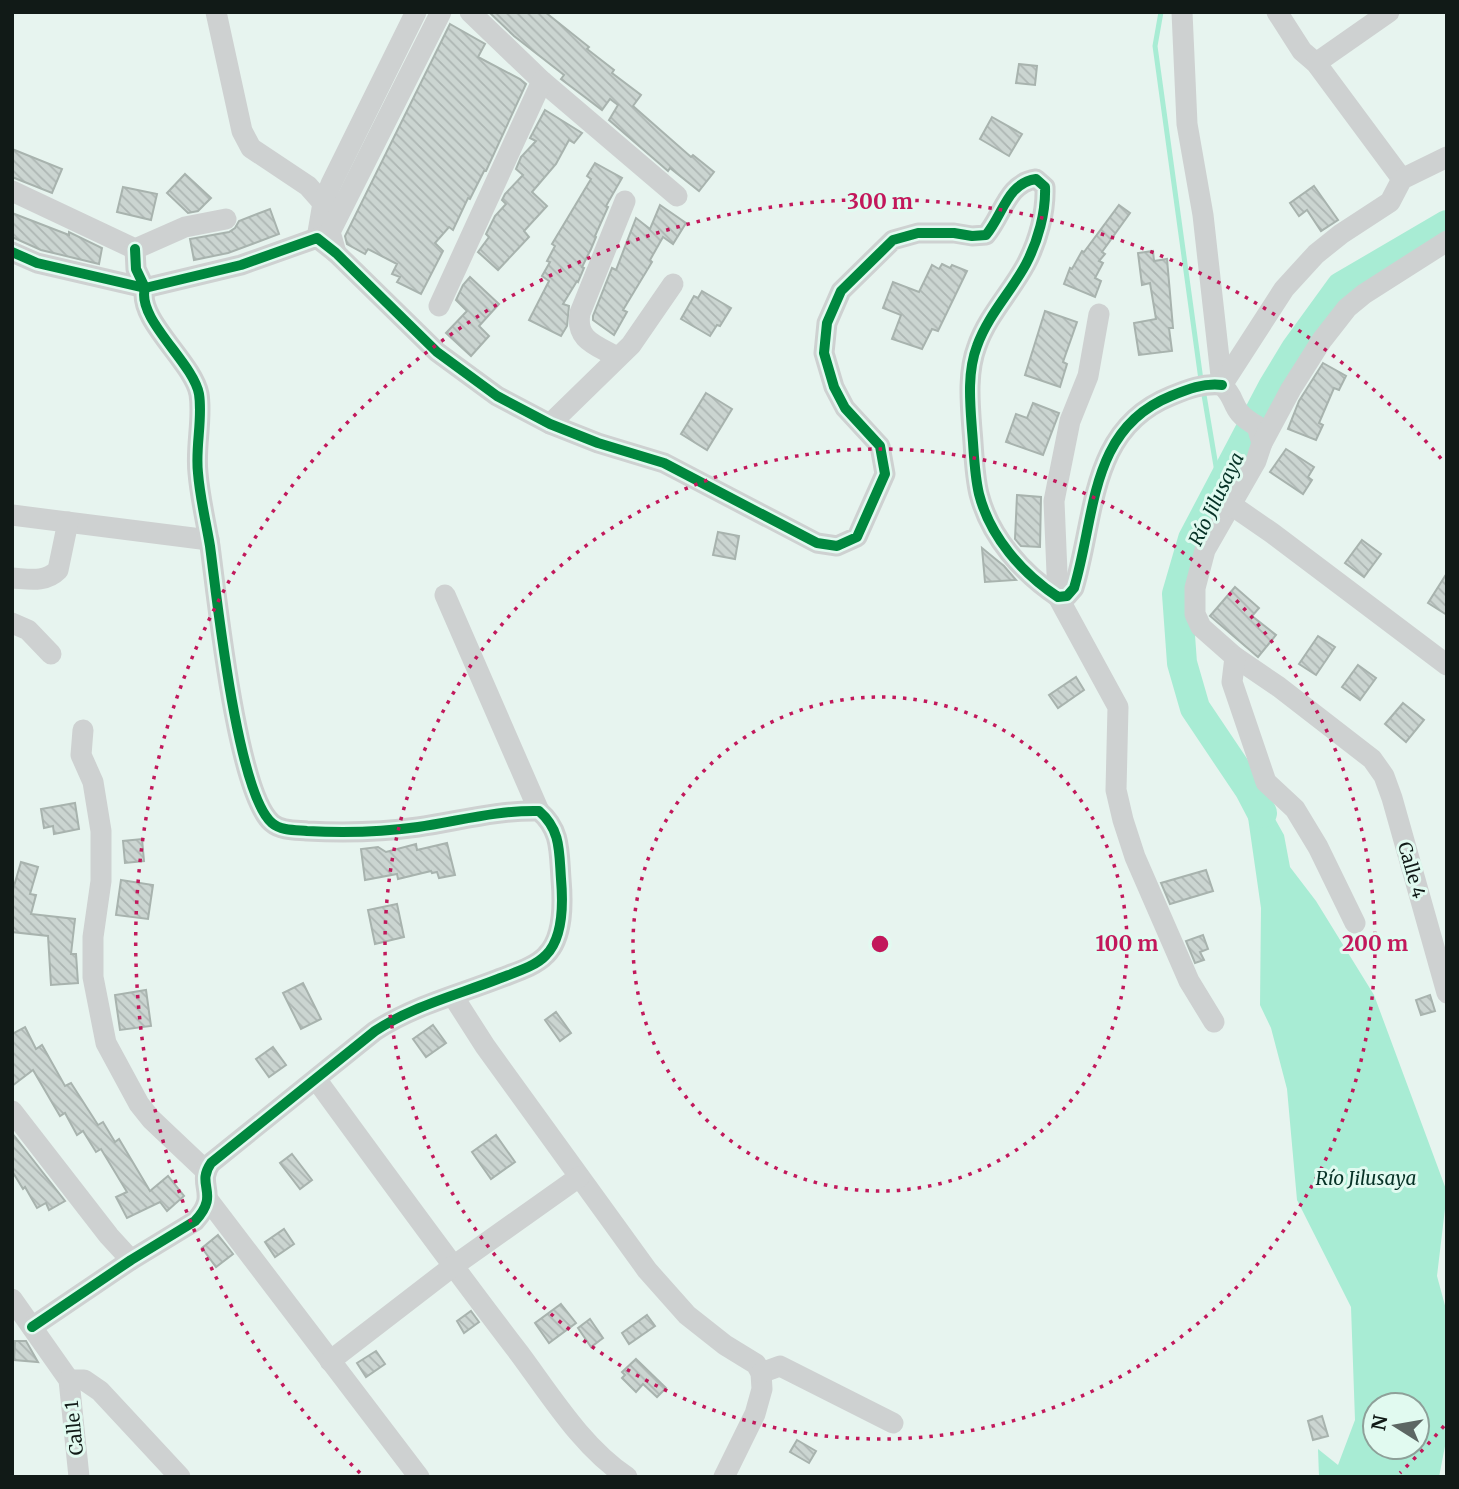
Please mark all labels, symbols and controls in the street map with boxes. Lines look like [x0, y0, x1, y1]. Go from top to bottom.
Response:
text: 300 m [847, 188, 913, 215]
water label: Río Jilusaya [1183, 448, 1249, 550]
street label: Calle 4 [1393, 839, 1431, 901]
text: 100 m [1096, 930, 1158, 957]
text: 200 m [1342, 930, 1408, 957]
centre of rings [868, 932, 892, 956]
water label: Río Jilusaya [1316, 1166, 1416, 1190]
north arrow [1361, 1391, 1431, 1461]
street label: Calle 1 [60, 1400, 88, 1456]
text: N [1366, 1413, 1393, 1432]

